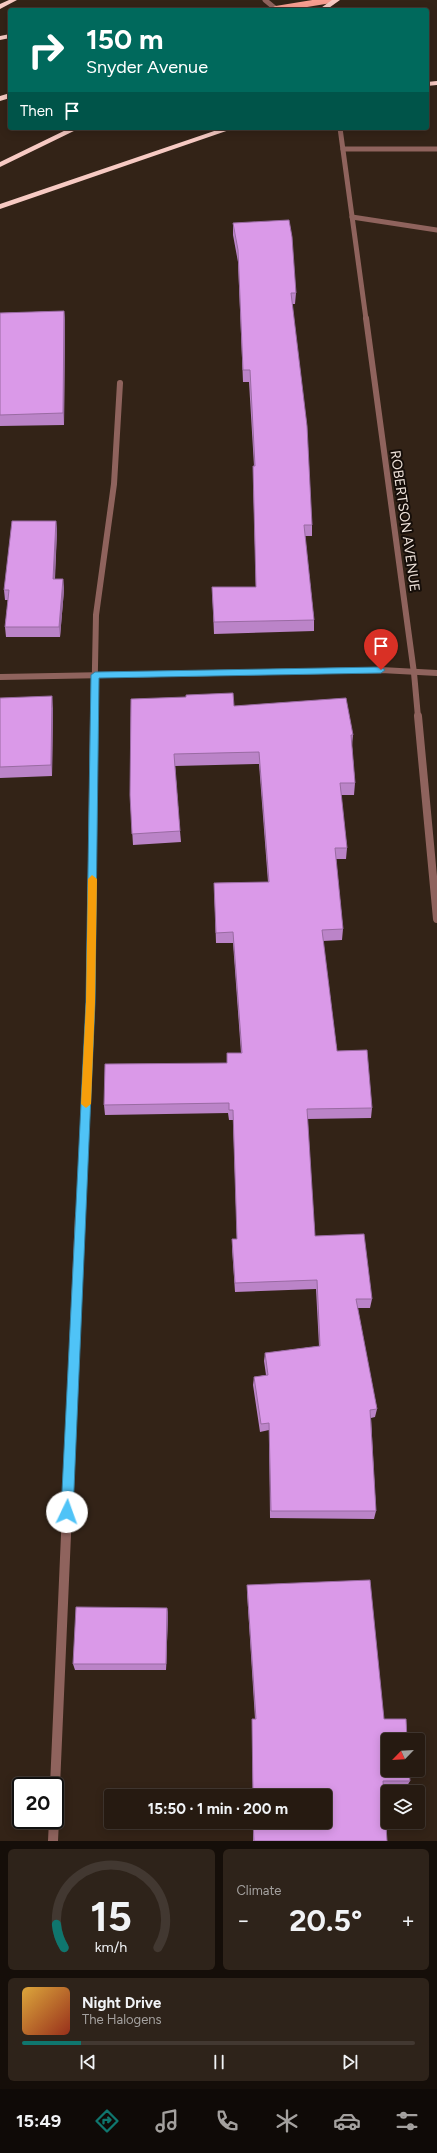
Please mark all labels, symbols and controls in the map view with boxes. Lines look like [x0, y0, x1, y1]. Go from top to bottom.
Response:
text: 150 m [86, 22, 163, 56]
icon: right [20, 24, 72, 76]
text: Snyder Avenue [86, 56, 208, 78]
icon: arrive [61, 100, 83, 122]
text: Then [20, 102, 53, 120]
street label: ROBERTSON AVENUE [387, 449, 423, 593]
pin [364, 629, 398, 670]
icon: arrive [370, 635, 392, 657]
position arrow [46, 1491, 88, 1533]
north arrow [381, 1733, 425, 1777]
map controls [381, 1733, 425, 1829]
speed limit sign: 20 [12, 1777, 64, 1829]
button: layers [381, 1785, 425, 1829]
text: 15:50 · 1 min · 200 m [148, 1800, 288, 1818]
text: Climate [237, 1883, 281, 1898]
text: 15 [90, 1890, 132, 1940]
text: 20.5° [289, 1902, 362, 1939]
text: − [237, 1907, 250, 1934]
text: + [401, 1907, 415, 1934]
text: km/h [95, 1937, 128, 1955]
text: Night Drive [82, 1994, 161, 2012]
text: The Halogens [82, 2012, 162, 2027]
icon: previous [77, 2051, 99, 2073]
icon: pause [208, 2051, 230, 2073]
icon: next [339, 2051, 361, 2073]
icon: directions [93, 2107, 121, 2135]
icon: music [153, 2107, 181, 2135]
icon: phone [213, 2107, 241, 2135]
icon: climate [273, 2107, 301, 2135]
icon: car [333, 2107, 361, 2135]
icon: filters [393, 2107, 421, 2135]
text: 15:49 [16, 2110, 61, 2132]

